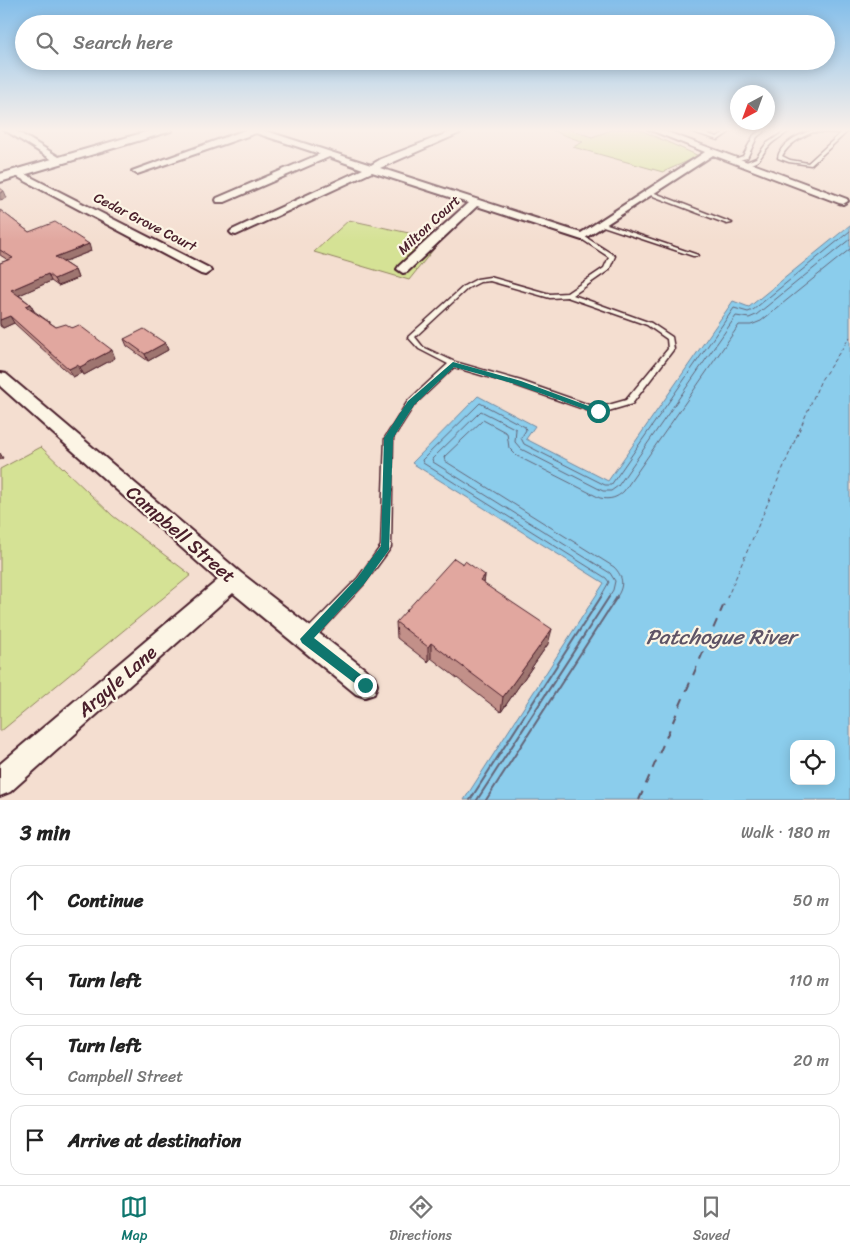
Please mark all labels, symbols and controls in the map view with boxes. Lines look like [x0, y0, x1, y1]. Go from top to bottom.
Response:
search box [15, 15, 835, 70]
text: Search here [73, 26, 173, 59]
icon: search [33, 29, 61, 57]
north arrow [730, 85, 775, 130]
street label: Cedar Grove Court [89, 185, 202, 259]
street label: Milton Court [392, 189, 466, 261]
route start [587, 400, 610, 423]
street label: Campbell Street [119, 477, 243, 591]
water label: Patchogue River [646, 618, 799, 656]
street label: Argyle Lane [69, 637, 165, 726]
route end [354, 674, 377, 697]
map controls [790, 740, 835, 785]
button: locate [790, 740, 835, 785]
text: 3 min [20, 814, 70, 852]
text: Walk · 180 m [741, 818, 830, 847]
text: Continue [68, 884, 144, 917]
icon: ahead [21, 886, 49, 914]
text: 50 m [793, 886, 829, 915]
text: Turn left [68, 964, 141, 997]
icon: left [21, 966, 49, 994]
text: 110 m [789, 966, 829, 995]
text: Turn left [68, 1029, 141, 1062]
icon: left [21, 1046, 49, 1074]
text: 20 m [793, 1046, 829, 1075]
text: Campbell Street [68, 1062, 183, 1091]
text: Arrive at destination [68, 1124, 241, 1157]
icon: arrive [21, 1126, 49, 1154]
tab: Map [120, 1193, 148, 1248]
tab: Directions [389, 1193, 452, 1248]
tab: Saved [693, 1193, 730, 1248]

